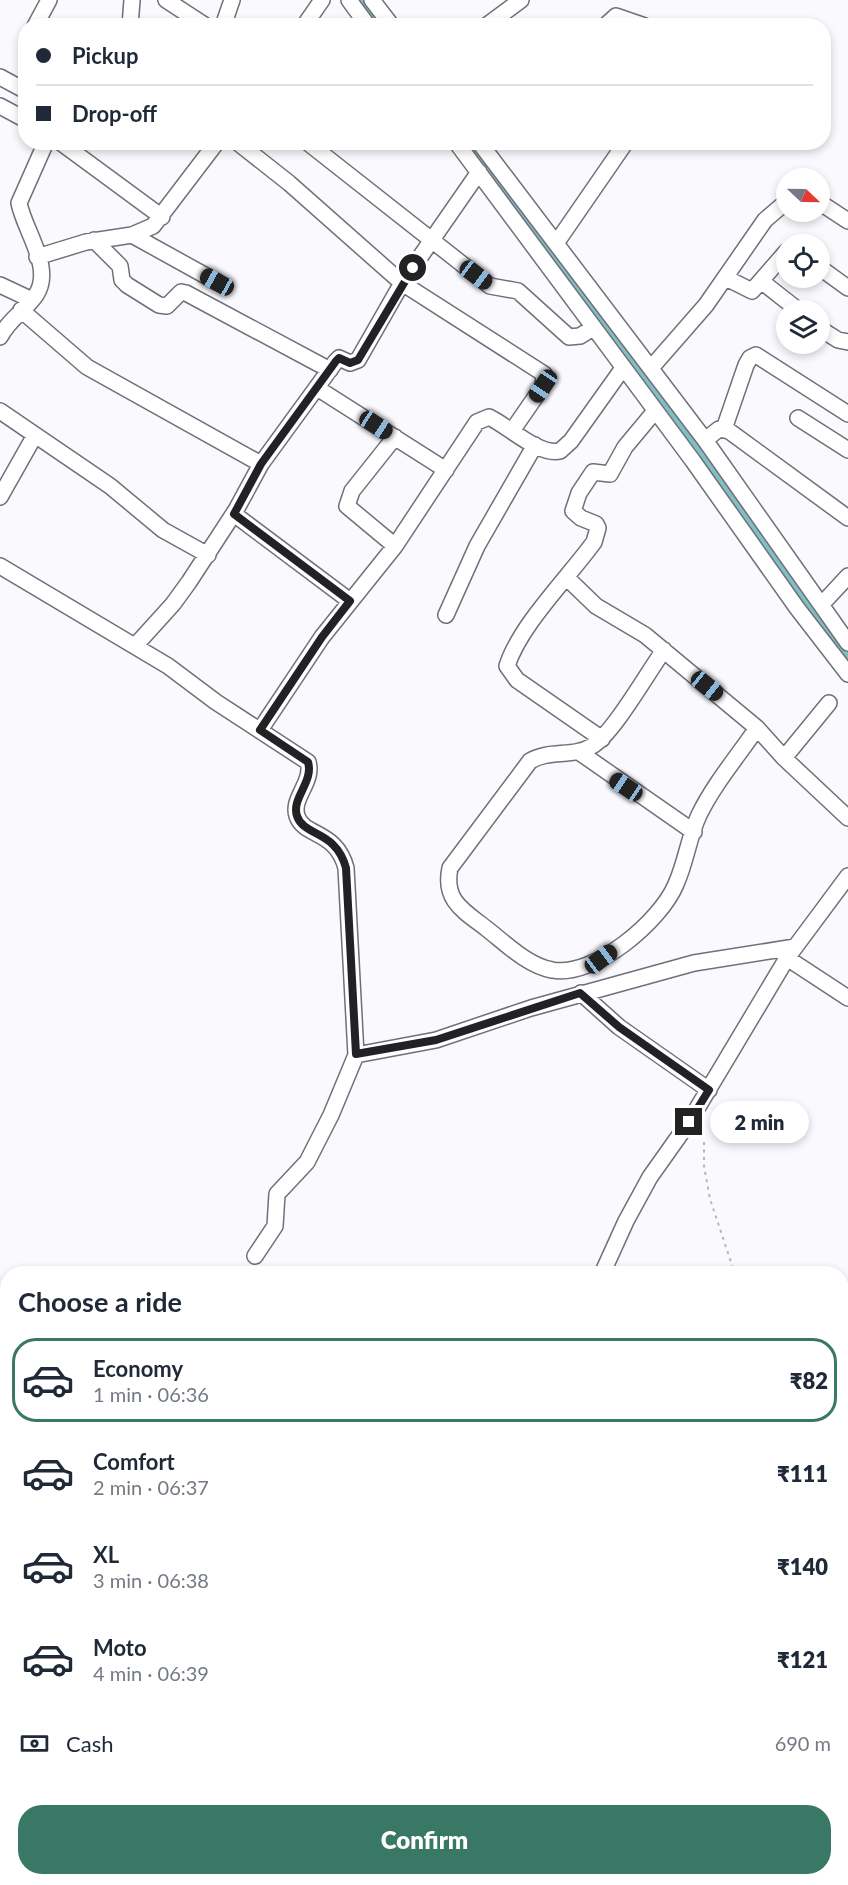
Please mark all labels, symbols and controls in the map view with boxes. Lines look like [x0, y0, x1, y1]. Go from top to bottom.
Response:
text: Pickup [72, 42, 138, 69]
text: Drop-off [72, 100, 157, 127]
north arrow [776, 168, 830, 222]
map controls [776, 168, 830, 354]
button: locate [776, 234, 830, 288]
route start [399, 254, 426, 281]
car [456, 257, 496, 293]
car [197, 265, 237, 299]
button: layers [776, 300, 830, 354]
car [525, 366, 561, 406]
car [356, 408, 396, 442]
car [687, 668, 727, 704]
car [606, 769, 646, 805]
car [581, 941, 621, 977]
callout: 2 min [710, 1101, 809, 1143]
route end [675, 1108, 702, 1135]
text: 2 min [735, 1110, 784, 1134]
text: Choose a ride [18, 1285, 182, 1318]
icon: car [21, 1353, 75, 1407]
text: Economy [93, 1355, 183, 1382]
text: ₹82 [790, 1367, 828, 1394]
text: 1 min · 06:36 [93, 1382, 209, 1406]
icon: car [21, 1446, 75, 1500]
text: Comfort [93, 1448, 175, 1475]
text: ₹111 [777, 1460, 828, 1487]
text: 2 min · 06:37 [93, 1475, 209, 1499]
icon: car [21, 1539, 75, 1593]
text: XL [93, 1541, 119, 1568]
text: ₹140 [777, 1553, 828, 1580]
text: 3 min · 06:38 [93, 1568, 209, 1592]
icon: car [21, 1632, 75, 1686]
text: Moto [93, 1634, 147, 1661]
text: ₹121 [777, 1646, 828, 1673]
text: 4 min · 06:39 [93, 1661, 209, 1685]
icon: cash [18, 1727, 51, 1760]
text: Cash [66, 1730, 113, 1757]
text: 690 m [775, 1731, 831, 1755]
button: Confirm [18, 1805, 831, 1874]

